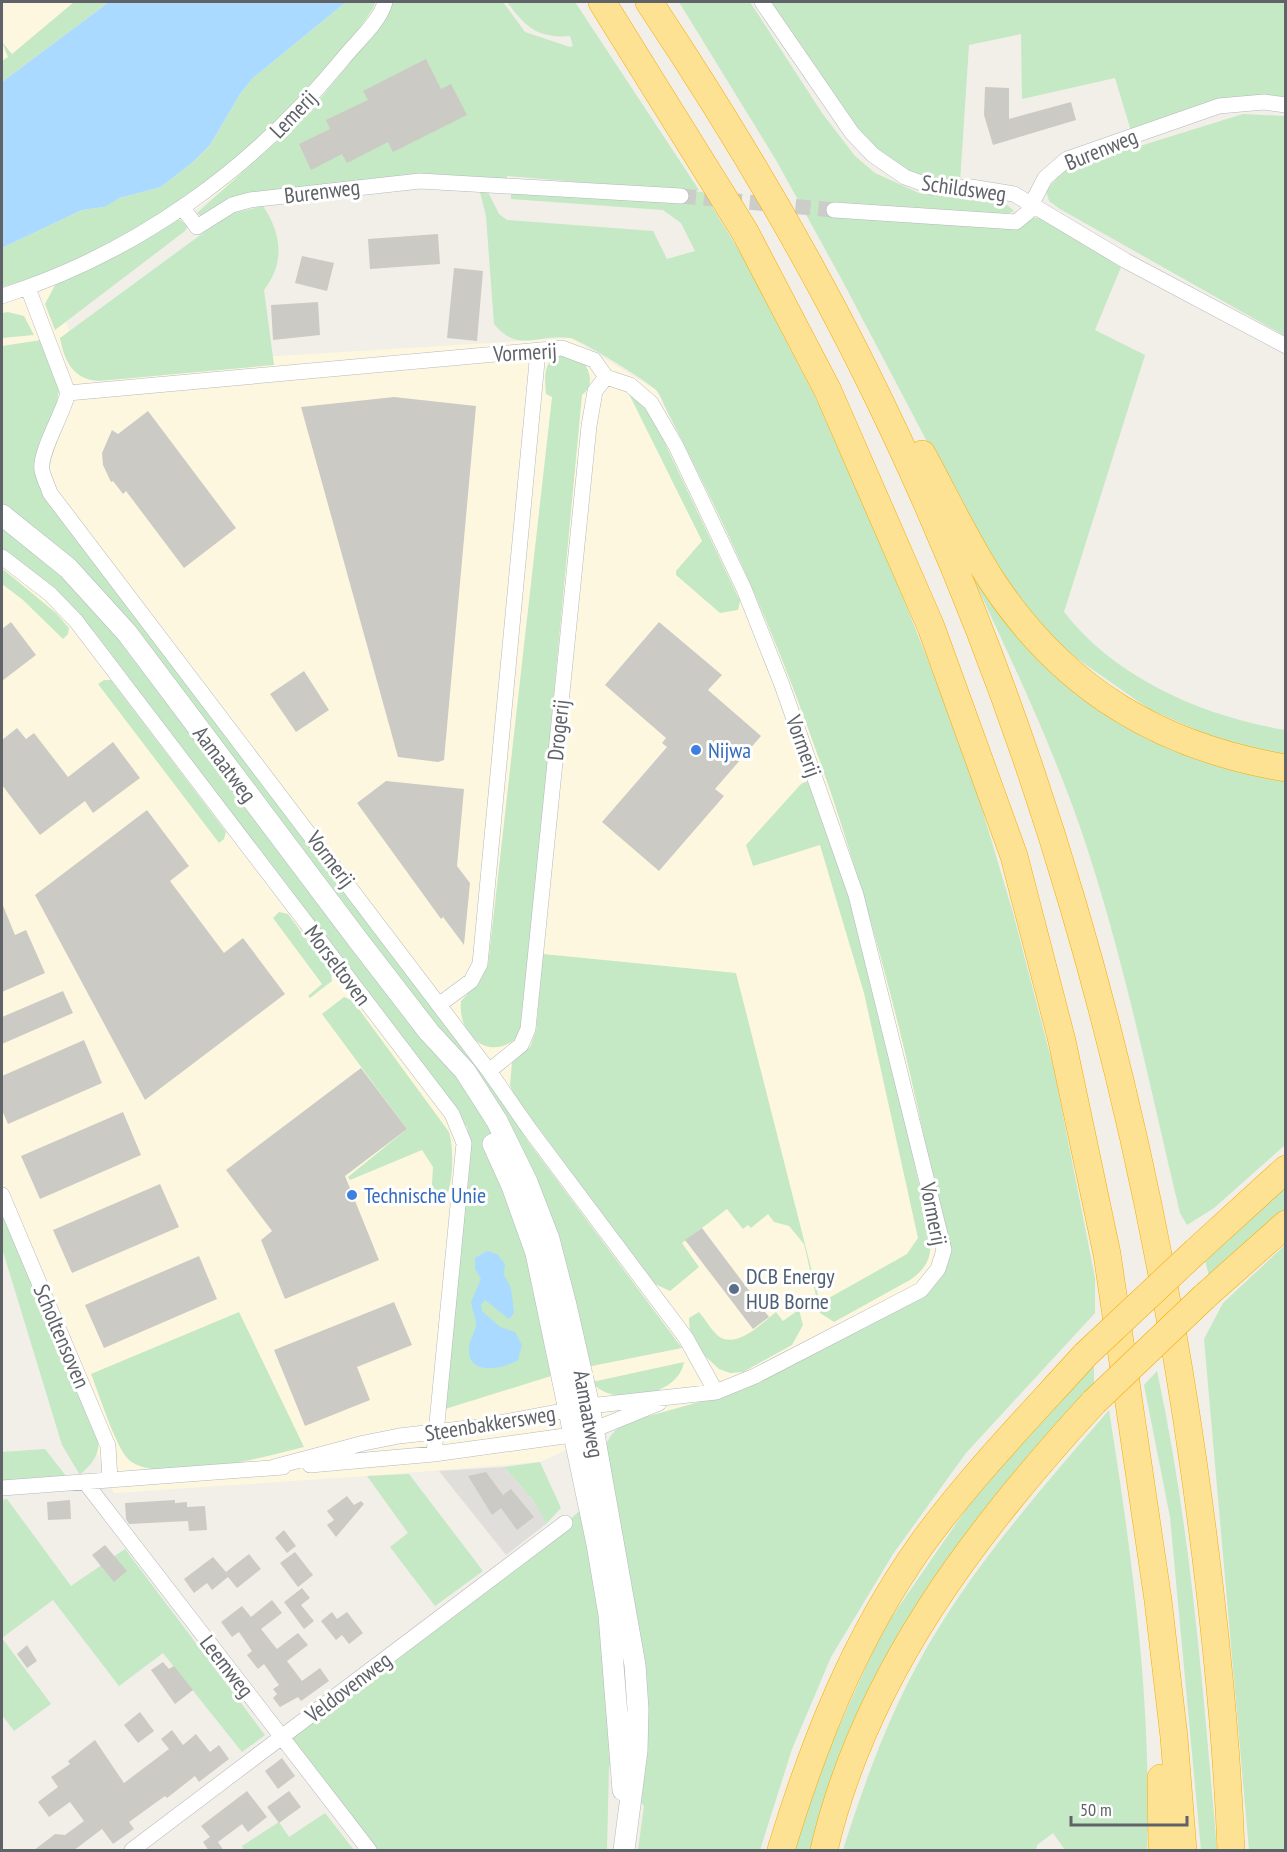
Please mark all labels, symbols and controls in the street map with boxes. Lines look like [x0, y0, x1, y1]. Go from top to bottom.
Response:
street label: Lemerij [263, 84, 323, 144]
street label: Burenweg [1061, 122, 1141, 176]
street label: Schildsweg [920, 168, 1008, 208]
street label: Burenweg [283, 172, 361, 210]
street label: Vormerij [492, 336, 557, 368]
street label: Drogerij [541, 698, 575, 762]
street label: Vormerij [780, 710, 828, 781]
street label: Aamaatweg [187, 720, 263, 808]
place label: Nijwa [708, 736, 751, 764]
marker: Nijwa [689, 743, 703, 757]
street label: Vormerij [300, 824, 361, 893]
street label: Morseltoven [299, 919, 377, 1011]
street label: Vormerij [914, 1179, 954, 1248]
place label: Technische Unie [364, 1181, 486, 1209]
marker: Technische Unie [345, 1188, 359, 1202]
place label: DCB Energy HUB Borne [746, 1262, 835, 1315]
street label: Scholtensoven [28, 1280, 96, 1392]
marker: DCB Energy HUB Borne [727, 1282, 741, 1296]
street label: Aamaatweg [568, 1368, 610, 1460]
street label: Steenbakkersweg [423, 1399, 557, 1447]
street label: Leemweg [194, 1629, 260, 1703]
street label: Veldovenweg [299, 1646, 397, 1729]
scale bar [1071, 1789, 1186, 1827]
text: 50 m [1080, 1798, 1112, 1821]

